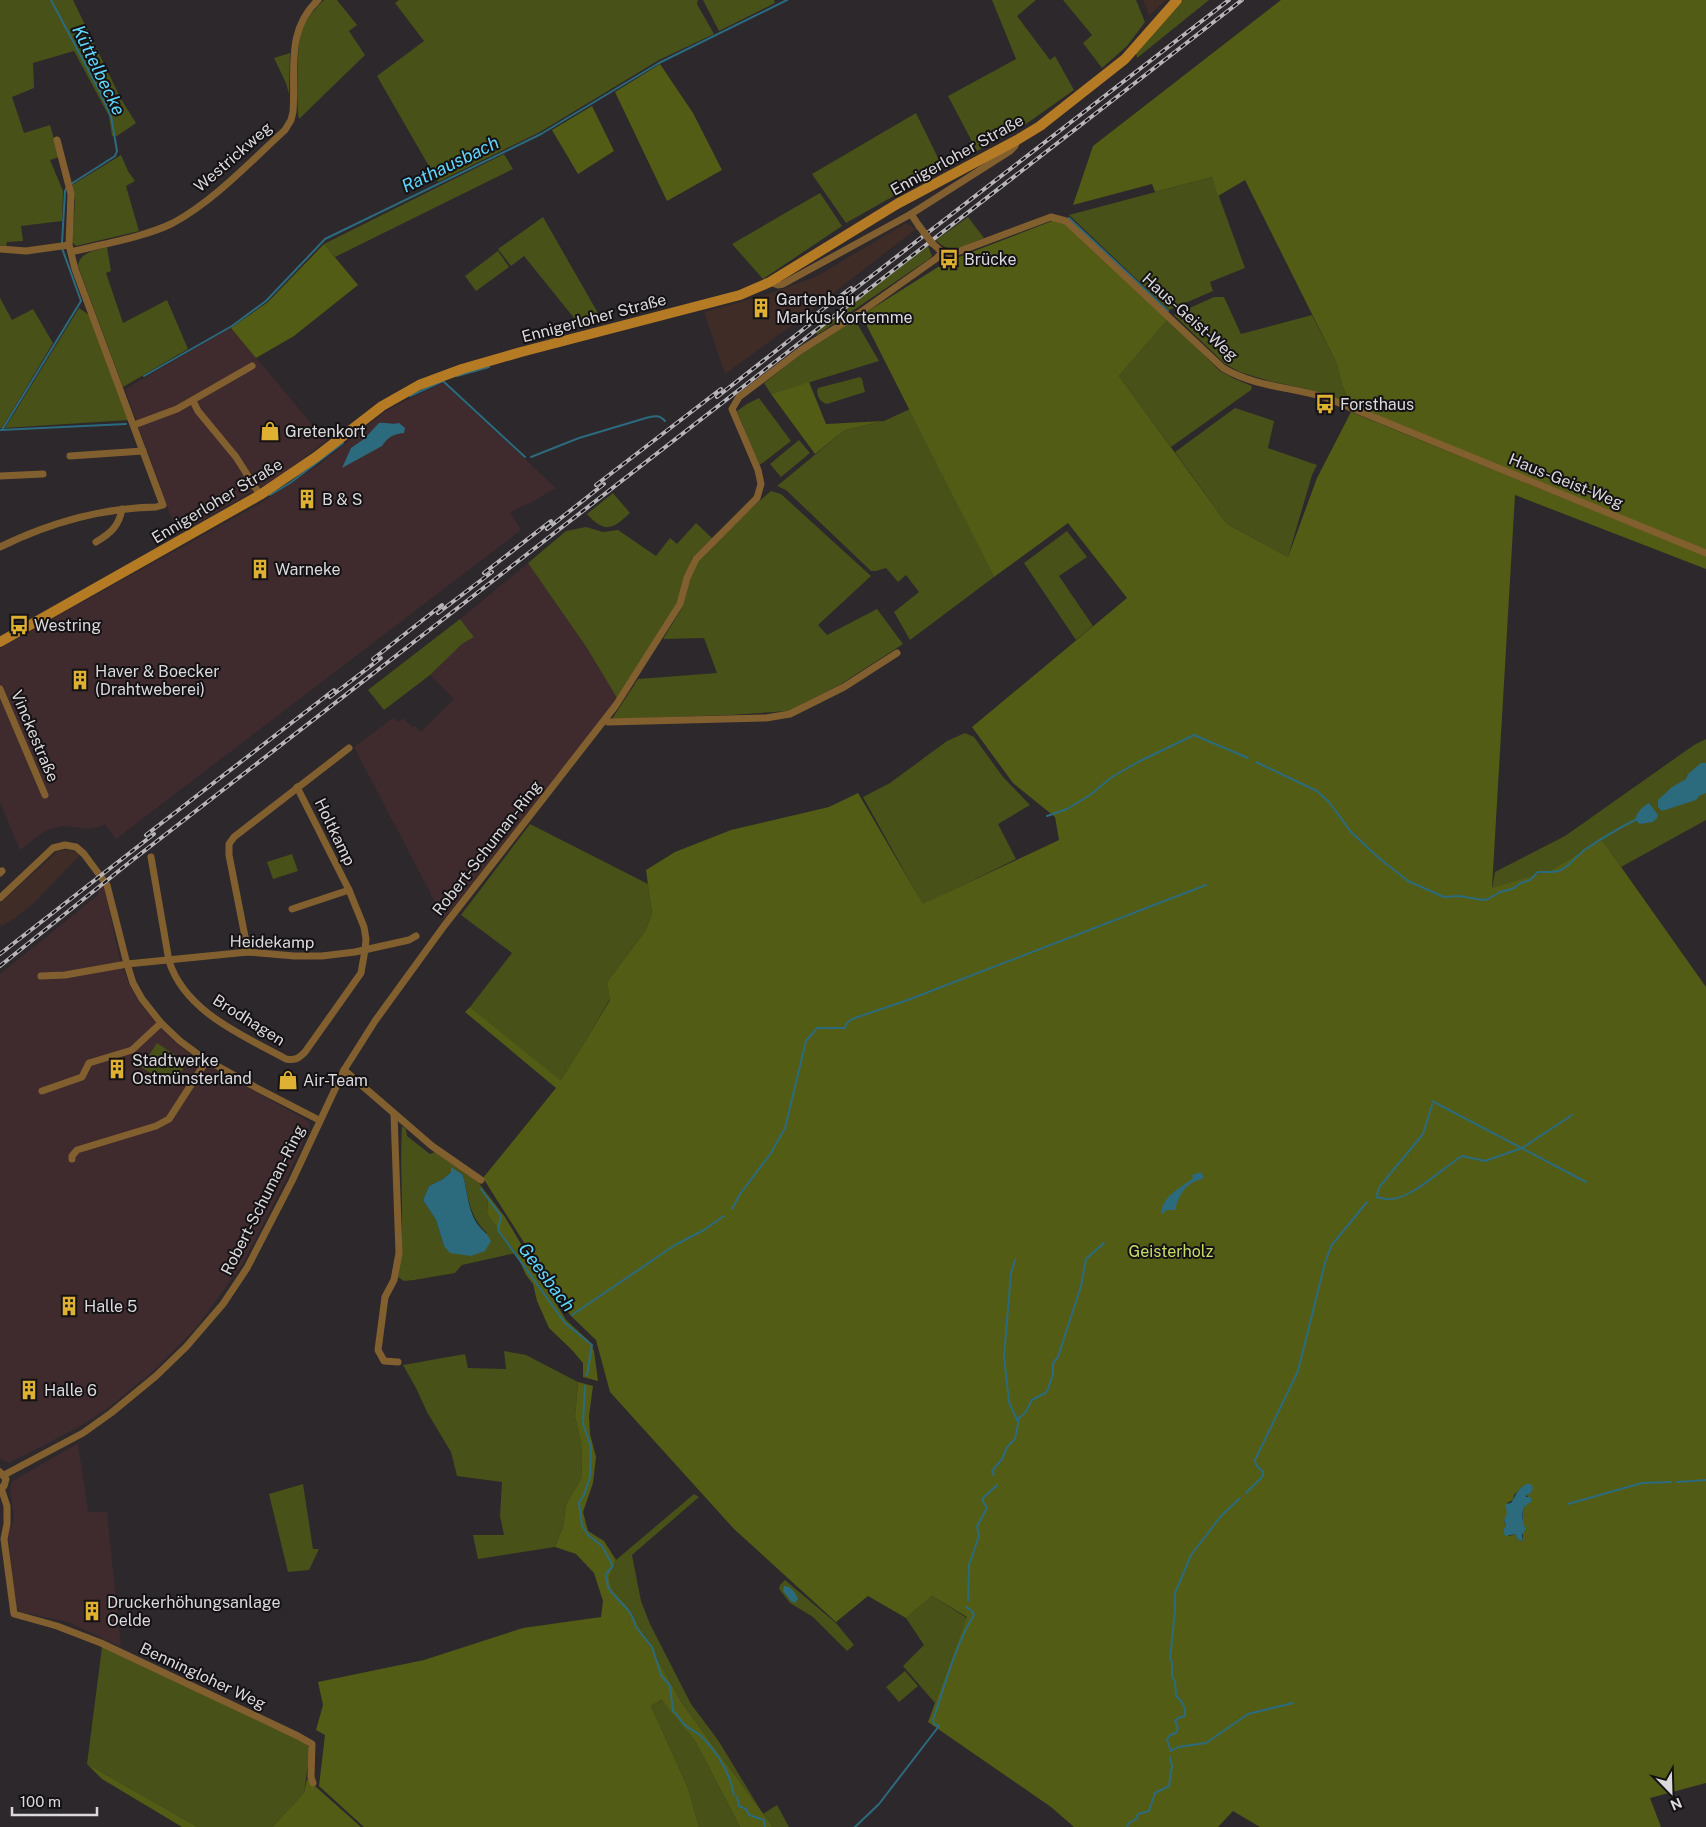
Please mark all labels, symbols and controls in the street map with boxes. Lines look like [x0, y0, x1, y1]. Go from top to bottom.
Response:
water label: Küttelbecke [68, 22, 130, 119]
street label: Ennigerloher Straße [887, 111, 1027, 199]
street label: Westrickweg [190, 118, 276, 196]
water label: Rathausbach [398, 131, 502, 197]
bus stop icon: Brücke [938, 248, 960, 270]
place label: Brücke [964, 250, 1017, 269]
street label: Haus-Geist-Weg [1138, 269, 1242, 365]
street label: Ennigerloher Straße [520, 290, 668, 346]
place label: Gartenbau Markus Kortemme [776, 290, 913, 327]
building icon: Gartenbau Markus Kortemme [750, 297, 772, 319]
bus stop icon: Forsthaus [1314, 393, 1336, 415]
place label: Forsthaus [1340, 395, 1414, 414]
shop icon: Gretenkort [259, 420, 281, 442]
place label: Gretenkort [285, 422, 366, 441]
street label: Haus-Geist-Weg [1506, 449, 1626, 513]
street label: Ennigerloher Straße [148, 454, 286, 548]
building icon: B & S [296, 488, 318, 510]
place label: B & S [322, 490, 363, 509]
building icon: Warneke [249, 558, 271, 580]
place label: Warneke [275, 560, 341, 579]
bus stop icon: Westring [8, 614, 30, 636]
place label: Westring [34, 616, 101, 635]
place label: Haver & Boecker (Drahtweberei) [95, 662, 220, 699]
building icon: Haver & Boecker (Drahtweberei) [69, 669, 91, 691]
street label: Vinckestraße [7, 687, 63, 785]
street label: Robert-Schuman-Ring [429, 777, 545, 919]
street label: Holtkamp [311, 795, 359, 869]
street label: Heidekamp [229, 932, 315, 952]
street label: Brodhagen [209, 990, 289, 1050]
place label: Stadtwerke Ostmünsterland [132, 1051, 252, 1088]
building icon: Stadtwerke Ostmünsterland [106, 1058, 128, 1080]
shop icon: Air-Team [277, 1069, 299, 1091]
place label: Air-Team [303, 1071, 368, 1090]
street label: Robert-Schuman-Ring [217, 1122, 309, 1278]
water label: Geesbach [514, 1239, 580, 1315]
park label: Geisterholz [1129, 1242, 1214, 1261]
building icon: Halle 5 [58, 1295, 80, 1317]
place label: Halle 5 [84, 1297, 137, 1316]
building icon: Halle 6 [18, 1379, 40, 1401]
place label: Halle 6 [44, 1381, 97, 1400]
place label: Druckerhöhungsanlage Oelde [107, 1593, 281, 1630]
building icon: Druckerhöhungsanlage Oelde [81, 1600, 103, 1622]
street label: Benningloher Weg [137, 1639, 269, 1713]
north arrow [1646, 1767, 1696, 1817]
scale bar [12, 1784, 98, 1816]
text: 100 m [20, 1793, 61, 1810]
text: N [1668, 1794, 1684, 1813]

